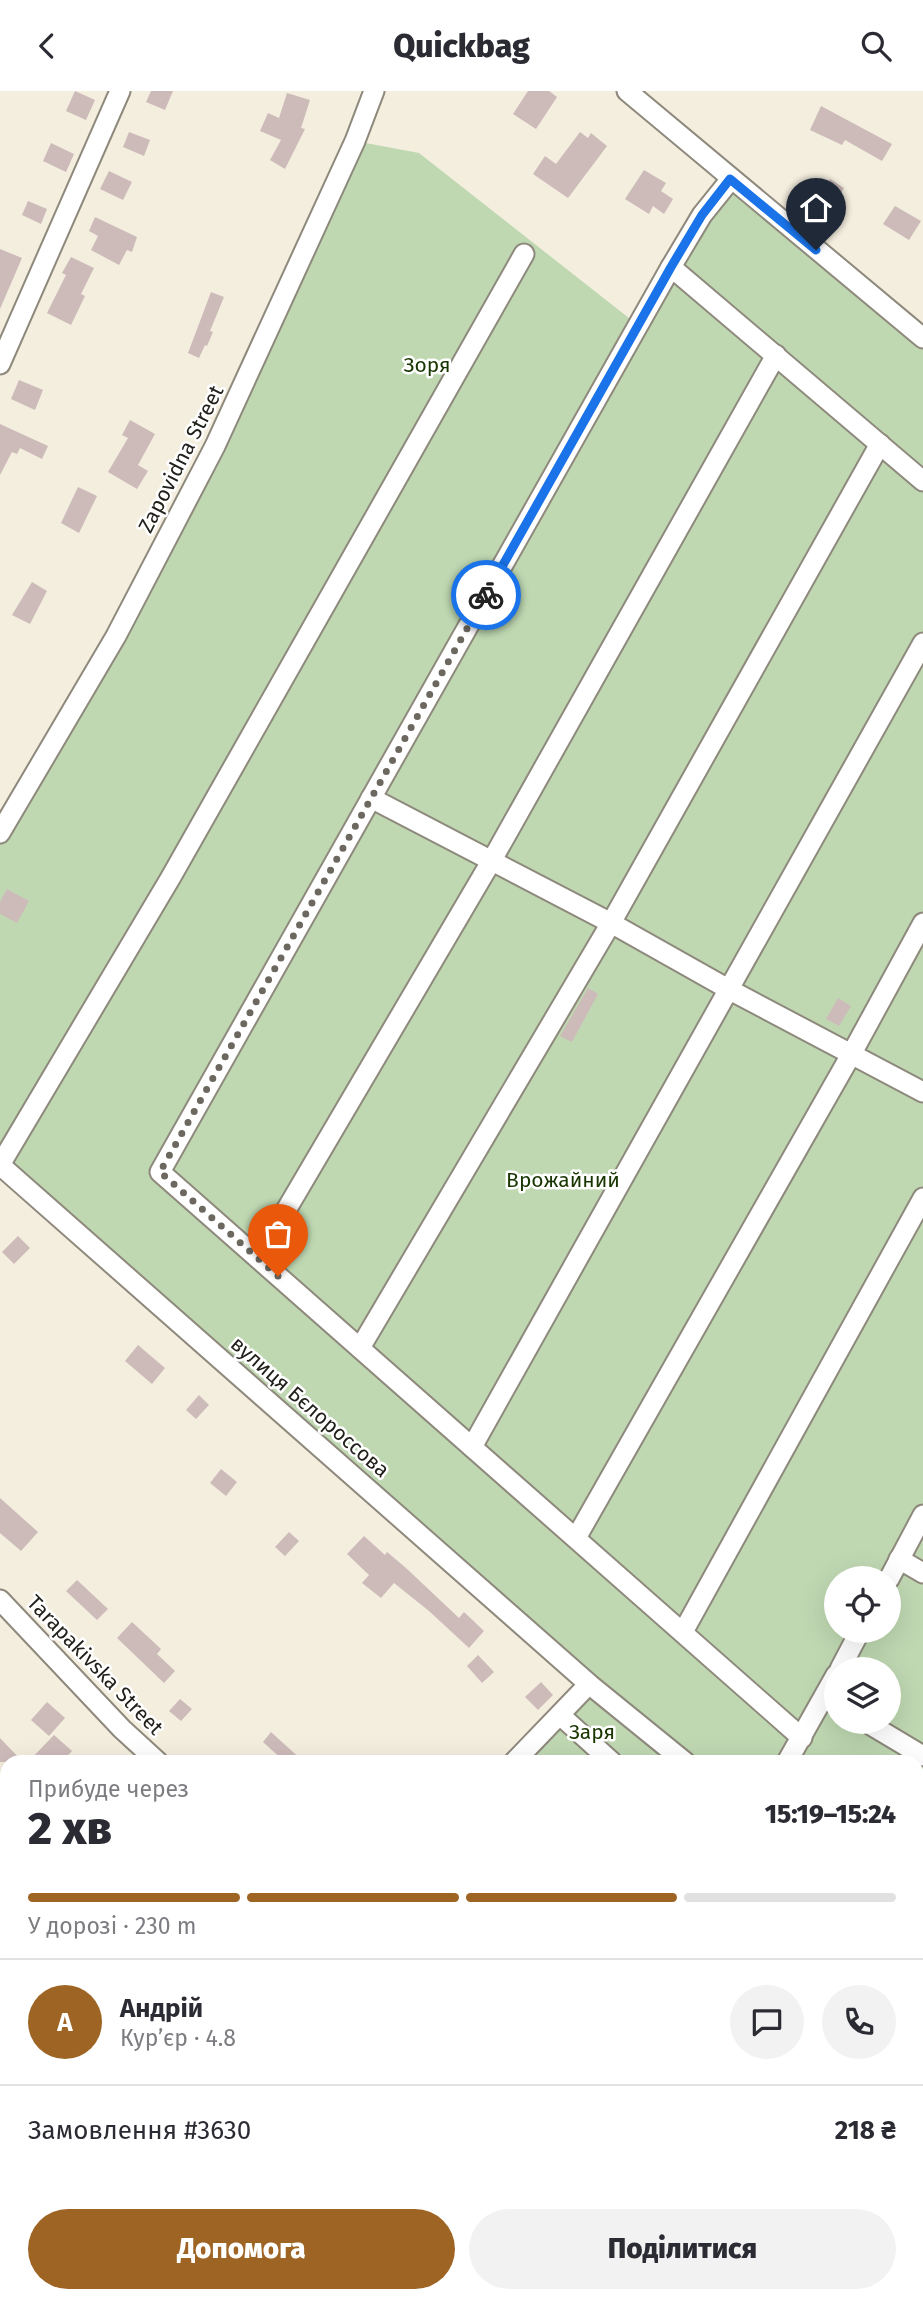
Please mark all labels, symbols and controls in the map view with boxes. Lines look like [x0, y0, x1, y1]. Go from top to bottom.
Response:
icon: back [28, 27, 66, 65]
text: Quickbag [393, 27, 530, 65]
icon: search [857, 27, 895, 65]
pin [786, 178, 846, 250]
icon: home [797, 189, 835, 227]
park label: Зоря [403, 352, 451, 378]
street label: Zapovidna Street [133, 381, 230, 537]
courier [451, 560, 521, 630]
icon: bike [467, 576, 505, 614]
park label: Врожайний [506, 1167, 620, 1193]
pin [248, 1204, 308, 1276]
icon: bag [259, 1215, 297, 1253]
street label: вулиця Бєлороссова [225, 1331, 395, 1483]
map controls [824, 1566, 901, 1734]
button: locate [824, 1566, 901, 1643]
street label: Tarapakivska Street [21, 1590, 169, 1741]
button: layers [824, 1657, 901, 1734]
park label: Заря [569, 1719, 615, 1745]
text: Прибуде через [28, 1775, 189, 1803]
text: 15:19–15:24 [765, 1799, 896, 1830]
text: 2 хв [28, 1801, 112, 1856]
text: У дорозі · 230 m [28, 1912, 196, 1940]
button: chat [730, 1985, 804, 2059]
button: phone [822, 1985, 896, 2059]
text: Андрій [120, 1993, 203, 2024]
text: А [57, 2007, 73, 2038]
text: Кур’єр · 4.8 [120, 2024, 236, 2052]
text: Замовлення #3630 [28, 2115, 251, 2146]
text: 218 ₴ [835, 2115, 896, 2146]
button: Допомога [28, 2209, 455, 2289]
button: Поділитися [469, 2209, 896, 2289]

